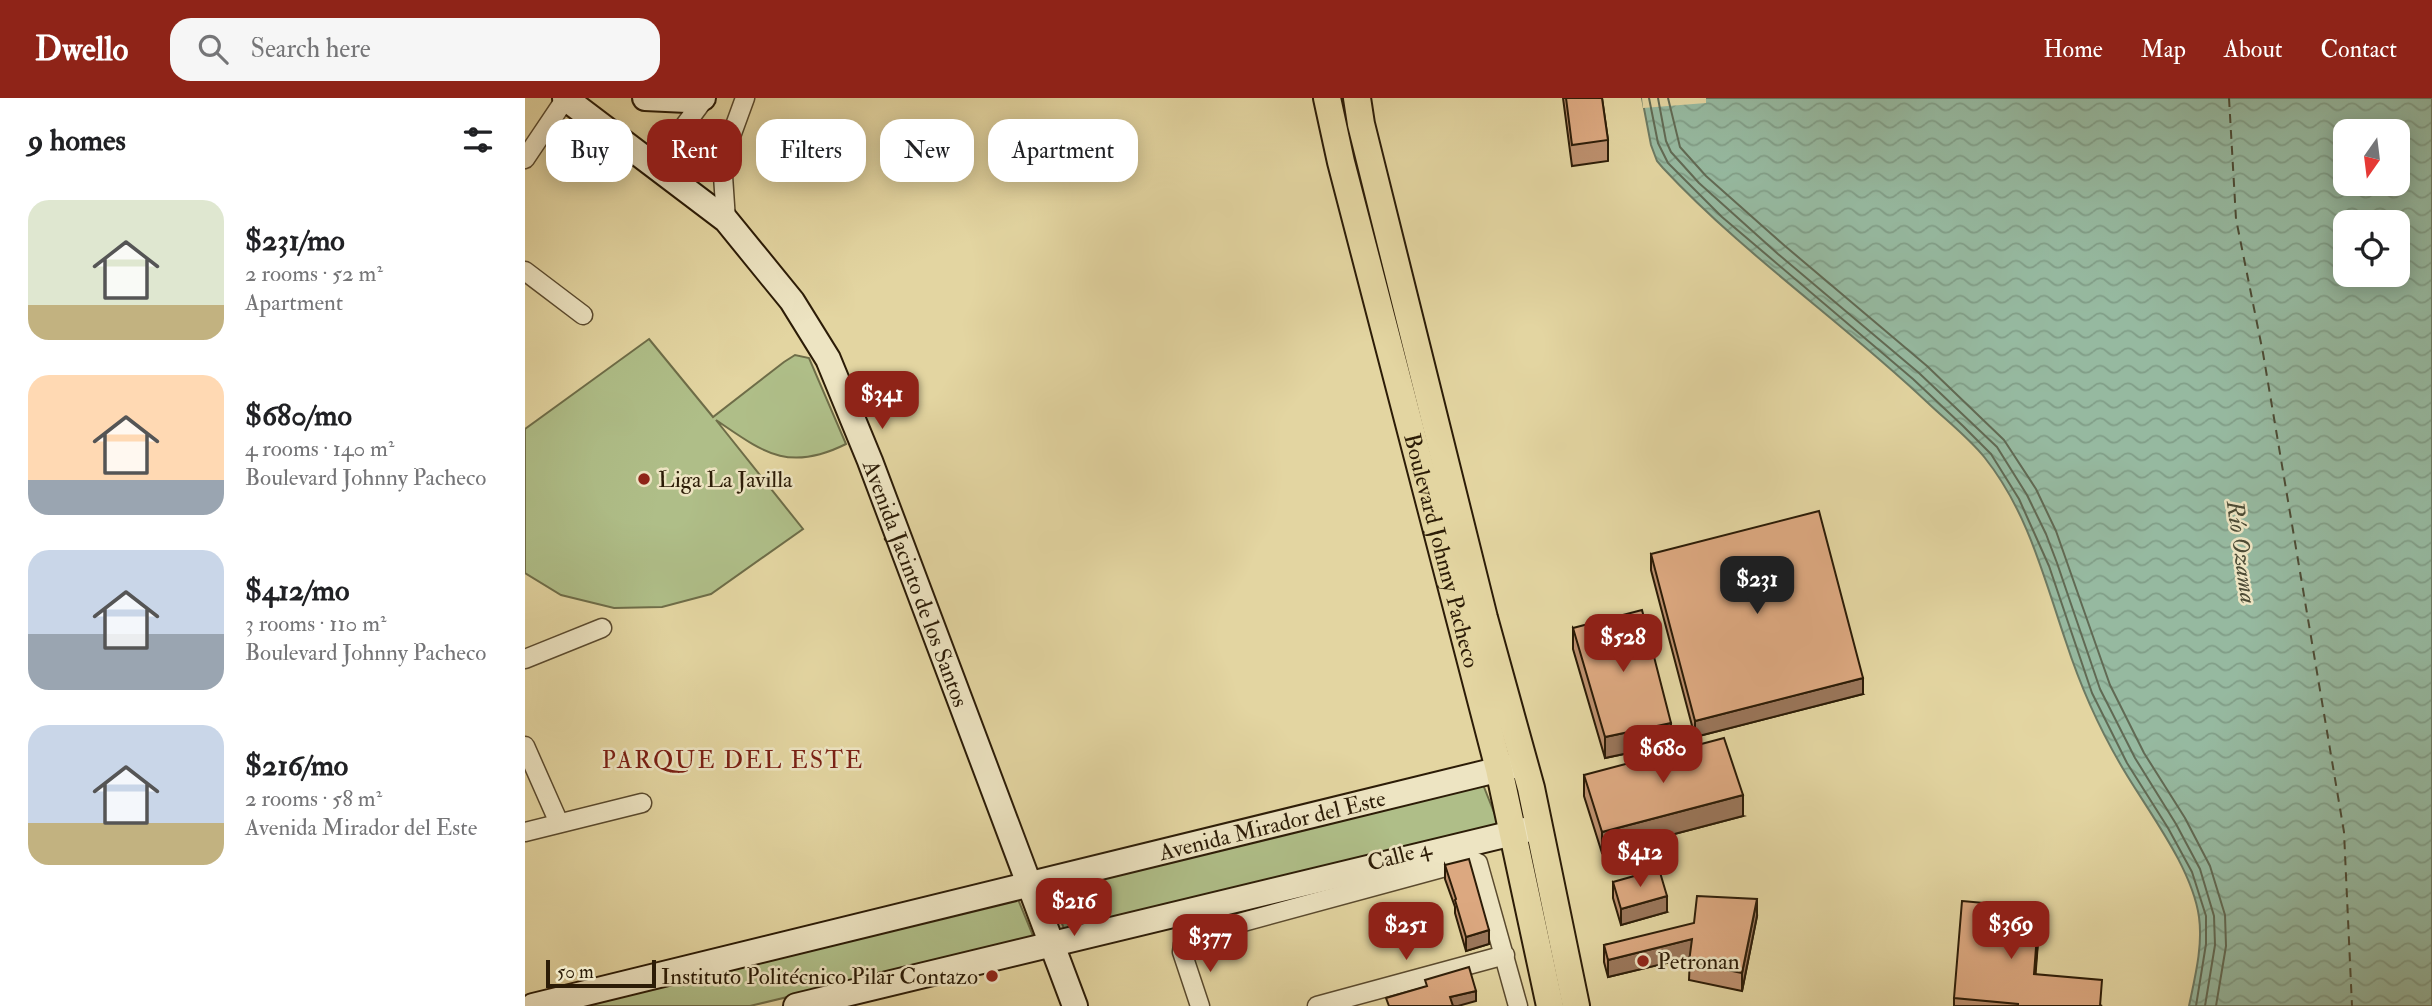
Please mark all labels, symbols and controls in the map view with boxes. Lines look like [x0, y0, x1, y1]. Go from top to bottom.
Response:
search box [170, 18, 660, 81]
text: Dwello [35, 29, 128, 70]
icon: search [194, 30, 232, 68]
text: Search here [250, 33, 371, 65]
text: Home [2043, 34, 2103, 65]
text: Map [2141, 34, 2186, 65]
text: About [2224, 34, 2283, 65]
text: Contact [2321, 34, 2397, 65]
chip: Buy [546, 119, 633, 182]
chip: Rent [647, 119, 742, 182]
chip: Filters [756, 119, 866, 182]
chip: New [880, 119, 974, 182]
chip: Apartment [988, 119, 1138, 182]
north arrow [2333, 119, 2410, 196]
map controls [2333, 119, 2410, 287]
icon: filters [459, 121, 497, 159]
text: 9 homes [28, 122, 126, 159]
button: locate [2333, 210, 2410, 287]
text: $231/mo [245, 222, 345, 259]
icon: home [84, 228, 168, 312]
text: 2 rooms · 52 m² [245, 259, 383, 288]
text: Apartment [245, 288, 343, 317]
pin: $341 [841, 372, 923, 431]
text: $341 [861, 379, 903, 408]
text: $680/mo [245, 397, 352, 434]
icon: home [84, 403, 168, 487]
street label: Boulevard Johnny Pacheco [1397, 430, 1486, 671]
text: 4 rooms · 140 m² [245, 434, 394, 463]
street label: Avenida Jacinto de los Santos [856, 455, 975, 711]
text: Boulevard Johnny Pacheco [245, 463, 486, 492]
place label: Liga La Javilla [658, 465, 793, 494]
marker: Liga La Javilla [636, 471, 652, 487]
water label: Río Ozama [2219, 497, 2264, 606]
pin: $231 [1716, 556, 1798, 616]
text: $231 [1736, 564, 1778, 593]
text: $412/mo [245, 572, 349, 609]
icon: home [84, 578, 168, 662]
text: 3 rooms · 110 m² [245, 609, 386, 638]
pin: $528 [1582, 614, 1664, 674]
text: $528 [1600, 622, 1646, 651]
text: Boulevard Johnny Pacheco [245, 638, 486, 667]
pin: $680 [1622, 726, 1704, 785]
text: $680 [1639, 733, 1687, 762]
district label: PARQUE DEL ESTE [602, 745, 864, 776]
text: $216/mo [245, 747, 348, 784]
icon: home [84, 753, 168, 837]
text: 2 rooms · 58 m² [245, 784, 382, 813]
street label: Avenida Mirador del Este [1155, 784, 1389, 867]
text: Avenida Mirador del Este [245, 813, 477, 842]
pin: $412 [1599, 830, 1681, 889]
street label: Calle 4 [1364, 833, 1436, 878]
text: $412 [1617, 837, 1663, 866]
pin: $216 [1033, 878, 1115, 938]
text: $216 [1052, 886, 1096, 915]
pin: $251 [1365, 902, 1447, 962]
pin: $369 [1970, 902, 2052, 961]
text: $369 [1988, 909, 2034, 938]
text: $251 [1385, 910, 1427, 939]
pin: $377 [1169, 914, 1251, 974]
text: $377 [1189, 922, 1231, 951]
place label: Petronan [1657, 947, 1740, 976]
marker: Petronan [1635, 953, 1651, 969]
scale bar [546, 957, 656, 989]
text: 50 m [557, 960, 594, 984]
place label: Instituto Politécnico Pilar Contazo [661, 962, 978, 991]
marker: Instituto Politécnico Pilar Contazo [984, 968, 1000, 984]

